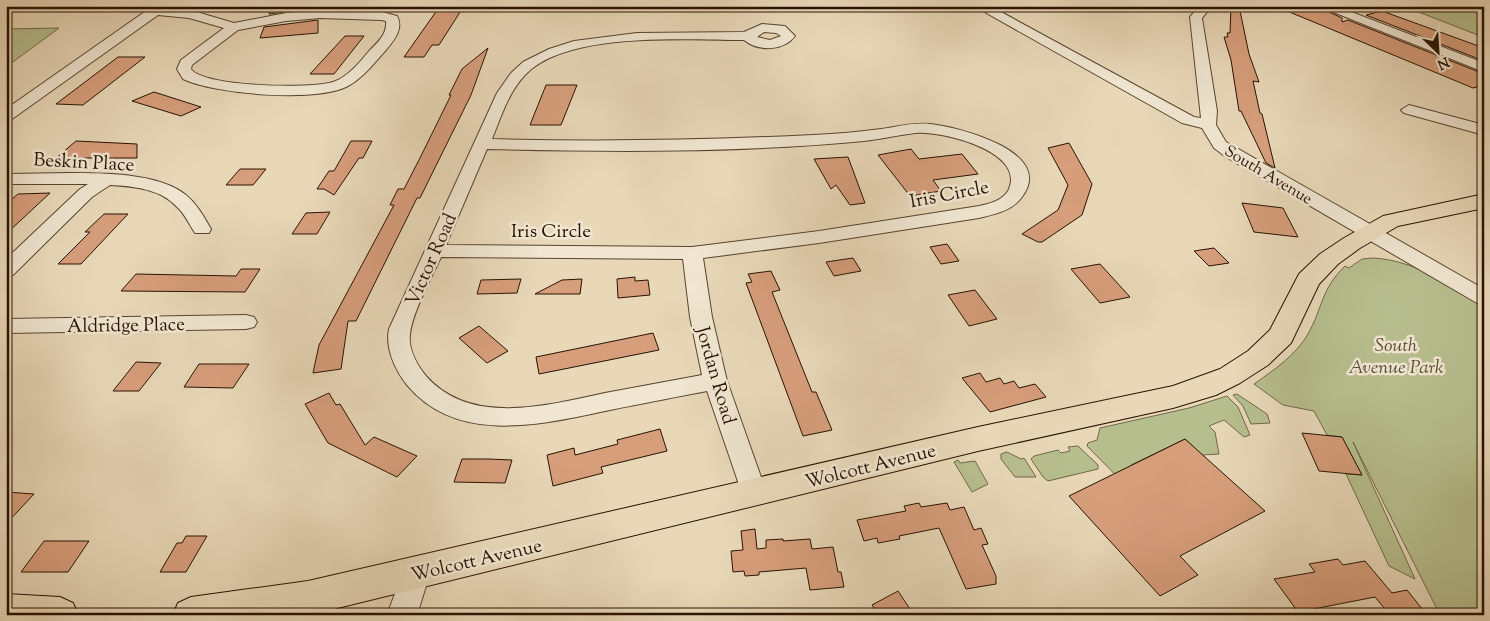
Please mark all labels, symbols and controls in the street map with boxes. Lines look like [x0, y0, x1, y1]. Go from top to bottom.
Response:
north arrow [1412, 28, 1462, 78]
text: N [1433, 51, 1452, 73]
street label: South Avenue [1219, 141, 1316, 212]
street label: Beskin Place [33, 147, 135, 180]
street label: Iris Circle [908, 175, 992, 216]
street label: Victor Road [400, 209, 465, 311]
street label: Iris Circle [511, 219, 591, 246]
street label: Aldridge Place [67, 312, 185, 341]
street label: Jordan Road [687, 323, 741, 428]
park label: South Avenue Park [1348, 333, 1444, 382]
street label: Wolcott Avenue [802, 438, 939, 497]
street label: Wolcott Avenue [408, 533, 545, 590]

